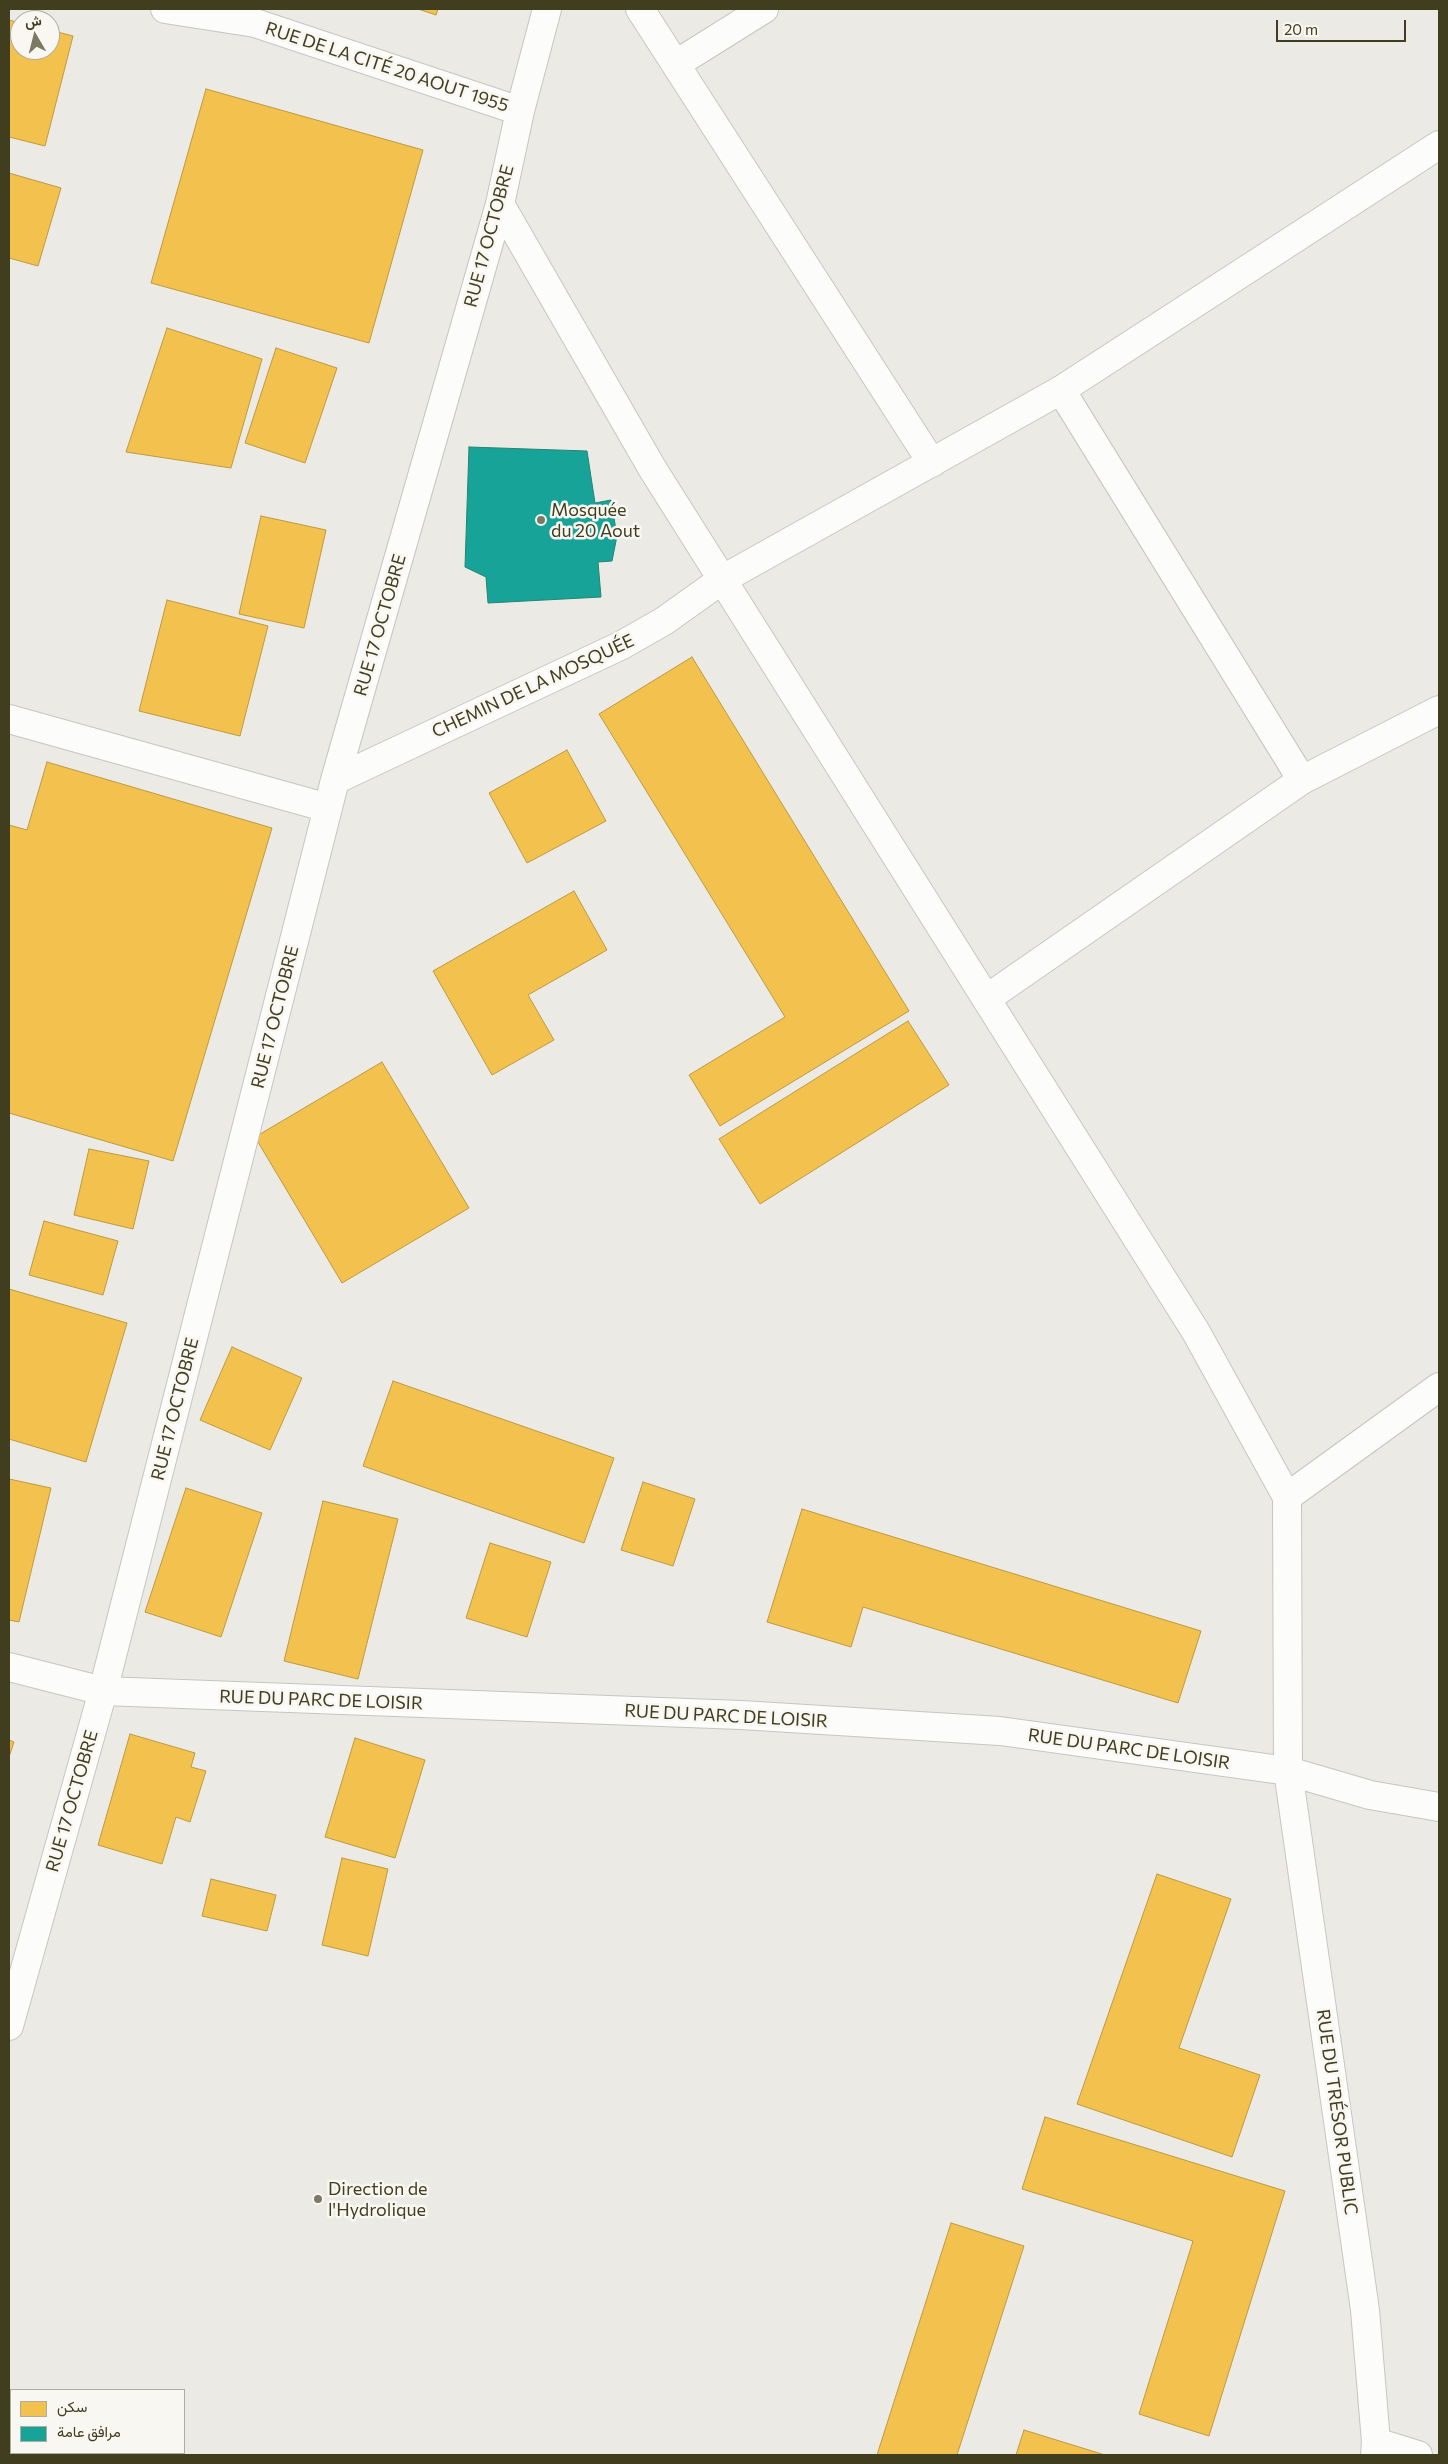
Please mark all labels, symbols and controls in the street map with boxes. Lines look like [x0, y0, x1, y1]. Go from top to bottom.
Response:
north arrow [10, 10, 60, 60]
scale bar [1278, 10, 1408, 42]
text: ش [23, 11, 42, 30]
street label: RUE DE LA CITÉ 20 AOUT 1955 [263, 17, 511, 117]
text: 20 m [1284, 20, 1318, 38]
street label: RUE 17 OCTOBRE [460, 162, 518, 310]
place label: Mosquée du 20 Aout [551, 499, 640, 542]
marker: Mosquée du 20 Aout [535, 514, 547, 526]
street label: RUE 17 OCTOBRE [349, 552, 411, 698]
street label: CHEMIN DE LA MOSQUÉE [428, 630, 638, 742]
street label: RUE 17 OCTOBRE [247, 943, 303, 1091]
street label: RUE 17 OCTOBRE [147, 1335, 203, 1483]
street label: RUE DU PARC DE LOISIR [219, 1686, 423, 1714]
street label: RUE DU PARC DE LOISIR [624, 1700, 828, 1732]
street label: RUE DU PARC DE LOISIR [1027, 1724, 1231, 1774]
street label: RUE 17 OCTOBRE [41, 1728, 103, 1874]
street label: RUE DU TRÉSOR PUBLIC [1312, 2008, 1362, 2216]
place label: Direction de l'Hydrolique [328, 2178, 428, 2220]
marker: Direction de l'Hydrolique [312, 2193, 324, 2205]
legend [10, 2389, 185, 2454]
text: سكن [57, 2397, 87, 2415]
text: مرافق عامة [57, 2422, 121, 2440]

